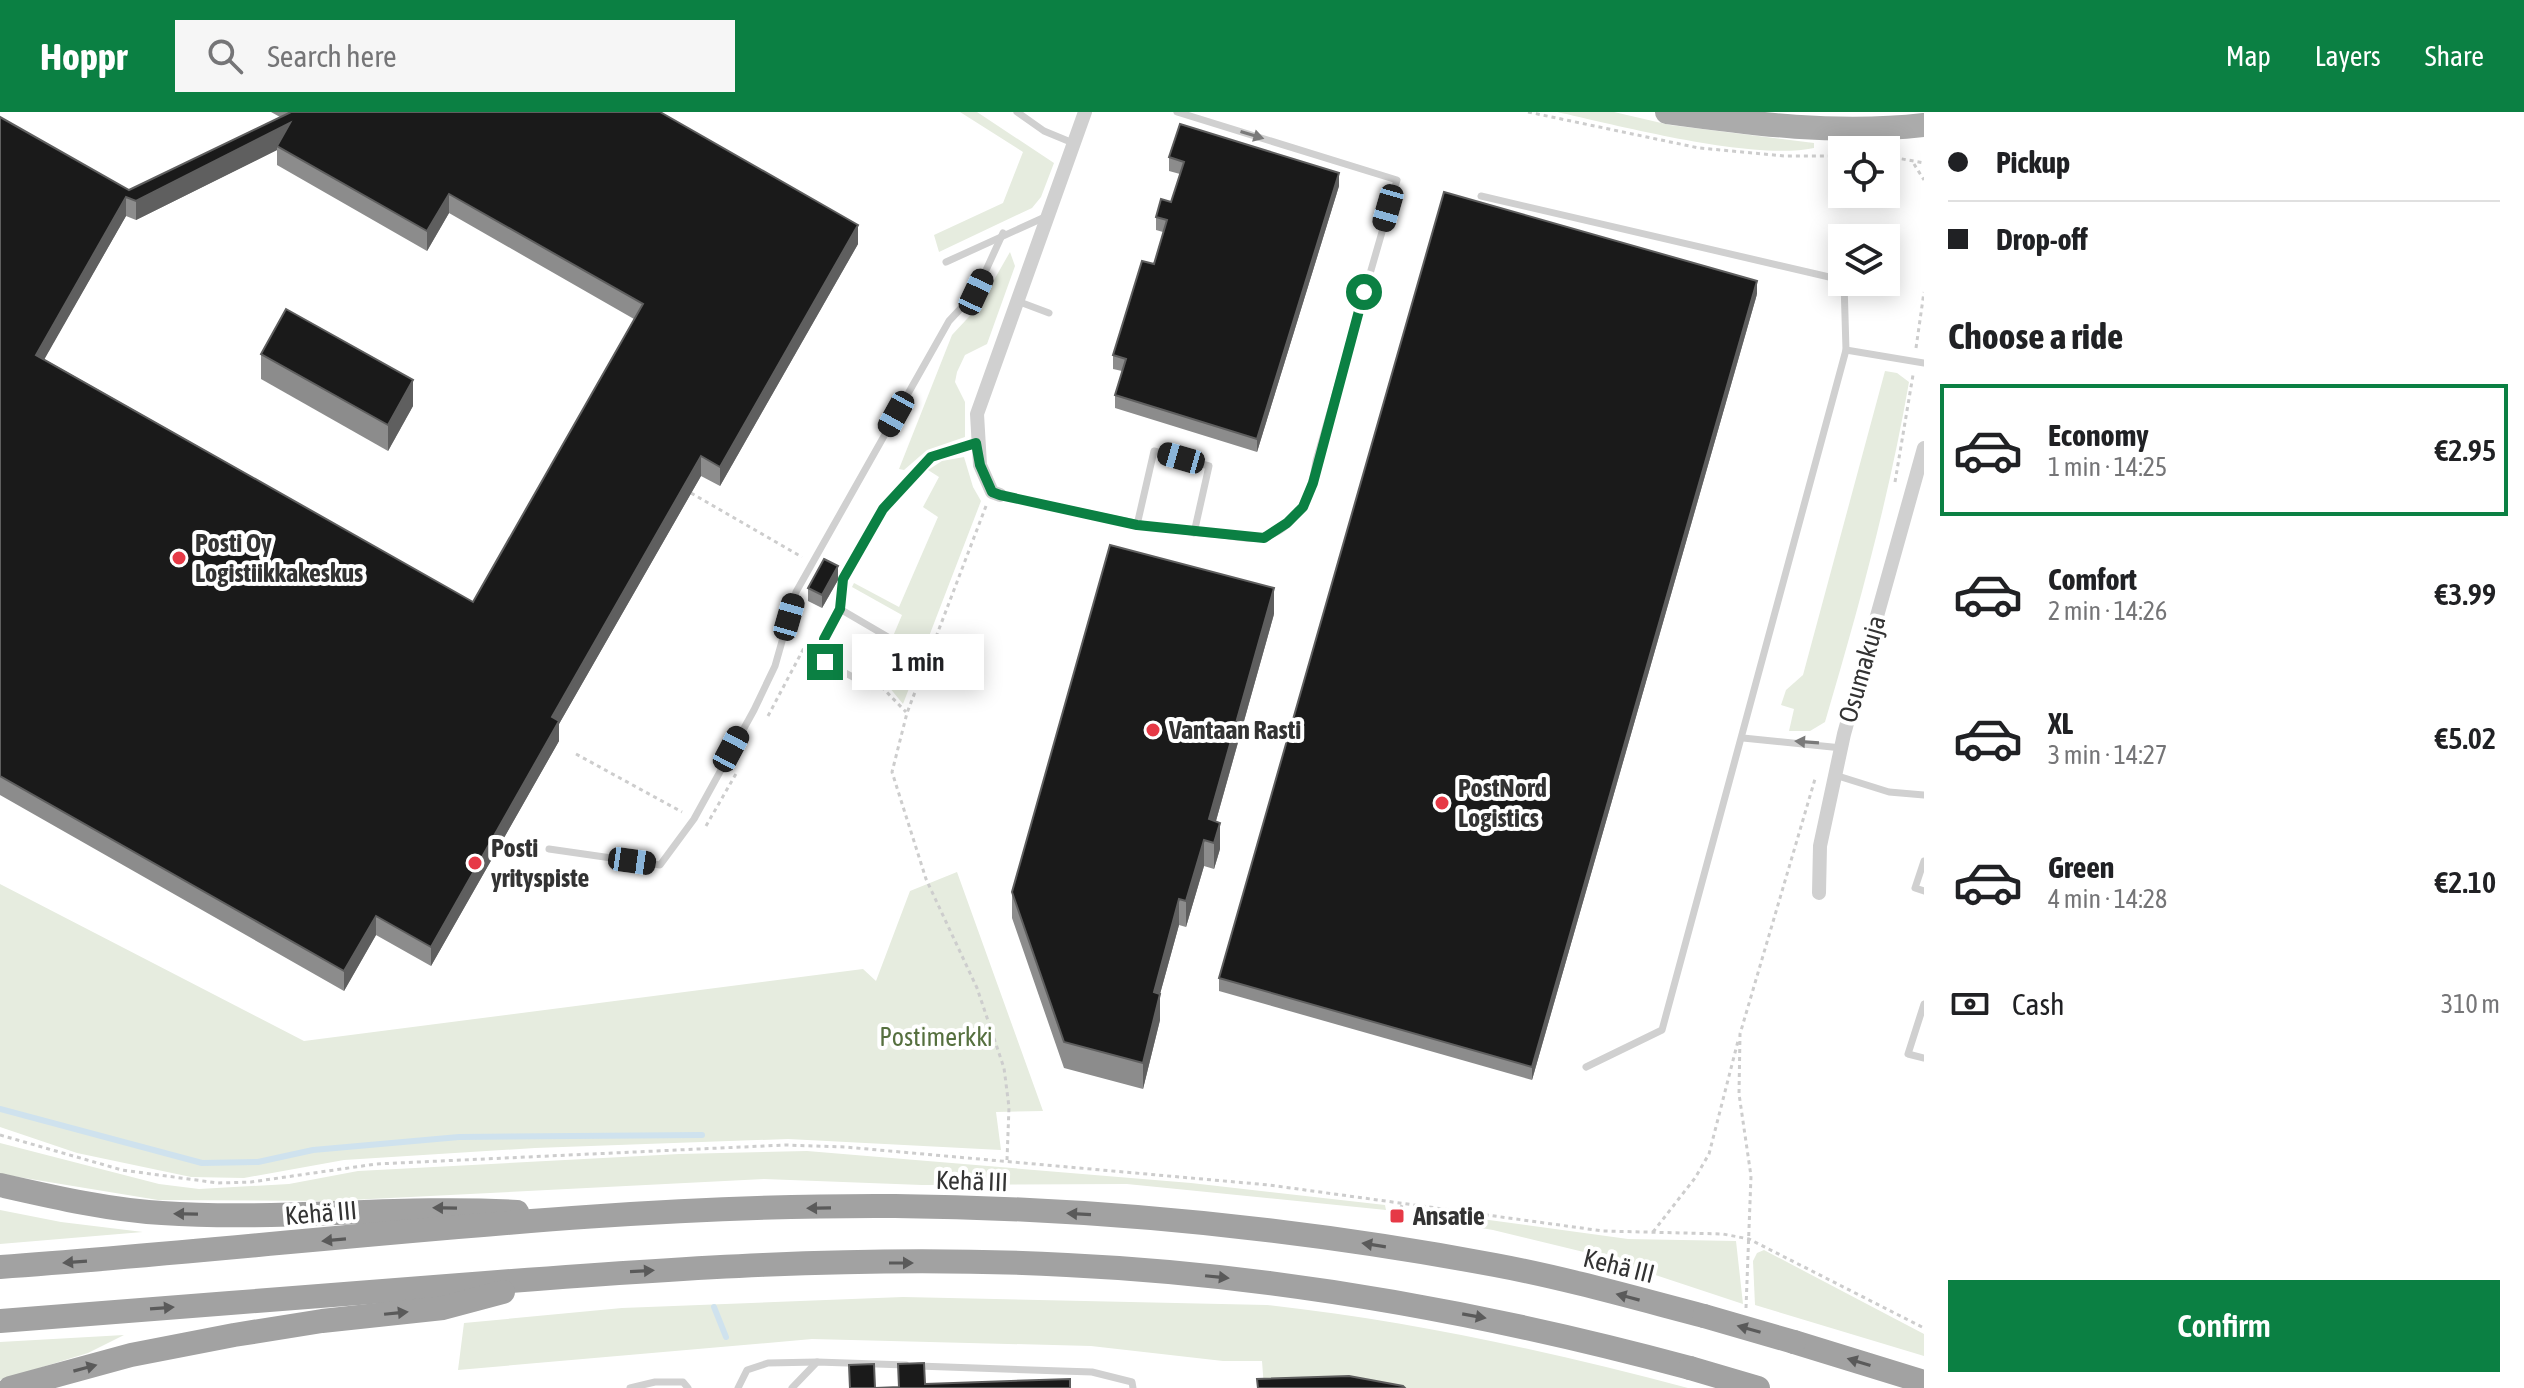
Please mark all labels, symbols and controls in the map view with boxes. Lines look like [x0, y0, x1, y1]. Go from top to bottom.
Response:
search box [175, 20, 735, 92]
icon: search [203, 34, 247, 78]
text: Hoppr [40, 35, 127, 78]
text: Search here [267, 39, 397, 73]
text: Map [2226, 40, 2271, 72]
text: Layers [2315, 40, 2381, 72]
text: Share [2425, 40, 2484, 72]
one-way arrow [1240, 129, 1264, 142]
map controls [1828, 136, 1900, 296]
button: locate [1828, 136, 1900, 208]
text: Pickup [1996, 145, 2070, 179]
car [1370, 182, 1406, 234]
text: Drop-off [1996, 222, 2088, 256]
button: layers [1828, 224, 1900, 296]
car [955, 265, 997, 319]
route start [1346, 274, 1382, 310]
text: Choose a ride [1948, 315, 2123, 357]
car [874, 387, 918, 441]
icon: car [1952, 414, 2024, 486]
text: Economy [2048, 418, 2149, 452]
text: €2.95 [2435, 433, 2496, 467]
car [1155, 440, 1207, 476]
text: 1 min · 14:25 [2048, 452, 2167, 482]
place label: Posti Oy Logistiikkakeskus [195, 528, 363, 588]
marker: Posti Oy Logistiikkakeskus [170, 549, 188, 567]
icon: car [1952, 558, 2024, 630]
text: Comfort [2048, 562, 2137, 596]
text: €3.99 [2435, 577, 2496, 611]
car [771, 591, 807, 643]
text: 2 min · 14:26 [2048, 596, 2167, 626]
street label: Osumakuja [1832, 612, 1892, 726]
callout: 1 min [853, 634, 985, 690]
route end [807, 644, 843, 680]
text: 1 min [891, 647, 945, 677]
icon: car [1952, 702, 2024, 774]
text: XL [2048, 706, 2073, 740]
place label: Vantaan Rasti [1168, 715, 1301, 745]
marker: Vantaan Rasti [1144, 721, 1162, 739]
text: €5.02 [2435, 721, 2496, 755]
car [709, 722, 753, 776]
one-way arrow [1794, 735, 1819, 748]
text: 3 min · 14:27 [2048, 740, 2167, 770]
place label: PostNord Logistics [1458, 773, 1547, 833]
marker: PostNord Logistics [1433, 794, 1451, 812]
place label: Posti yrityspiste [491, 833, 589, 893]
car [607, 846, 657, 876]
icon: car [1952, 846, 2024, 918]
text: Green [2048, 850, 2114, 884]
marker: Posti yrityspiste [466, 854, 484, 872]
text: €2.10 [2435, 865, 2496, 899]
text: 4 min · 14:28 [2048, 884, 2167, 914]
icon: cash [1948, 982, 1992, 1026]
text: Cash [2012, 987, 2065, 1021]
text: 310 m [2441, 989, 2500, 1019]
park label: Postimerkki [879, 1022, 993, 1052]
street label: Kehä III [935, 1165, 1009, 1197]
street label: Kehä III [284, 1195, 358, 1231]
one-way arrow [806, 1201, 831, 1214]
place label: Ansatie [1412, 1201, 1485, 1231]
one-way arrow [432, 1202, 457, 1214]
one-way arrow [173, 1207, 198, 1220]
one-way arrow [1066, 1207, 1091, 1220]
marker: Ansatie [1388, 1207, 1406, 1225]
one-way arrow [321, 1234, 346, 1247]
one-way arrow [1361, 1238, 1386, 1250]
street label: Kehä III [1580, 1243, 1658, 1289]
one-way arrow [62, 1256, 87, 1269]
one-way arrow [889, 1257, 914, 1269]
one-way arrow [630, 1265, 655, 1278]
one-way arrow [1205, 1271, 1230, 1284]
button: Confirm [1948, 1280, 2500, 1372]
one-way arrow [1616, 1290, 1641, 1302]
one-way arrow [149, 1301, 174, 1314]
one-way arrow [384, 1306, 409, 1319]
one-way arrow [1461, 1310, 1486, 1322]
one-way arrow [1736, 1322, 1760, 1335]
one-way arrow [1847, 1355, 1871, 1368]
one-way arrow [72, 1361, 97, 1373]

